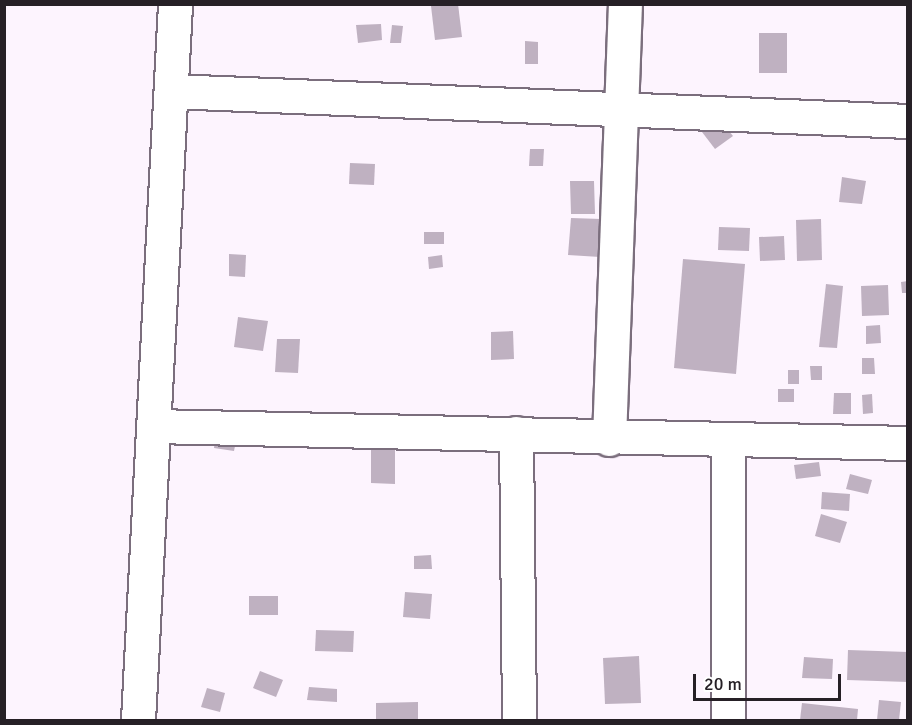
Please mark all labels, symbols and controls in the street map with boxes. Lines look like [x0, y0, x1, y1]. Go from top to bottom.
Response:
scale bar [696, 662, 844, 700]
text: 20 m [704, 673, 742, 695]

